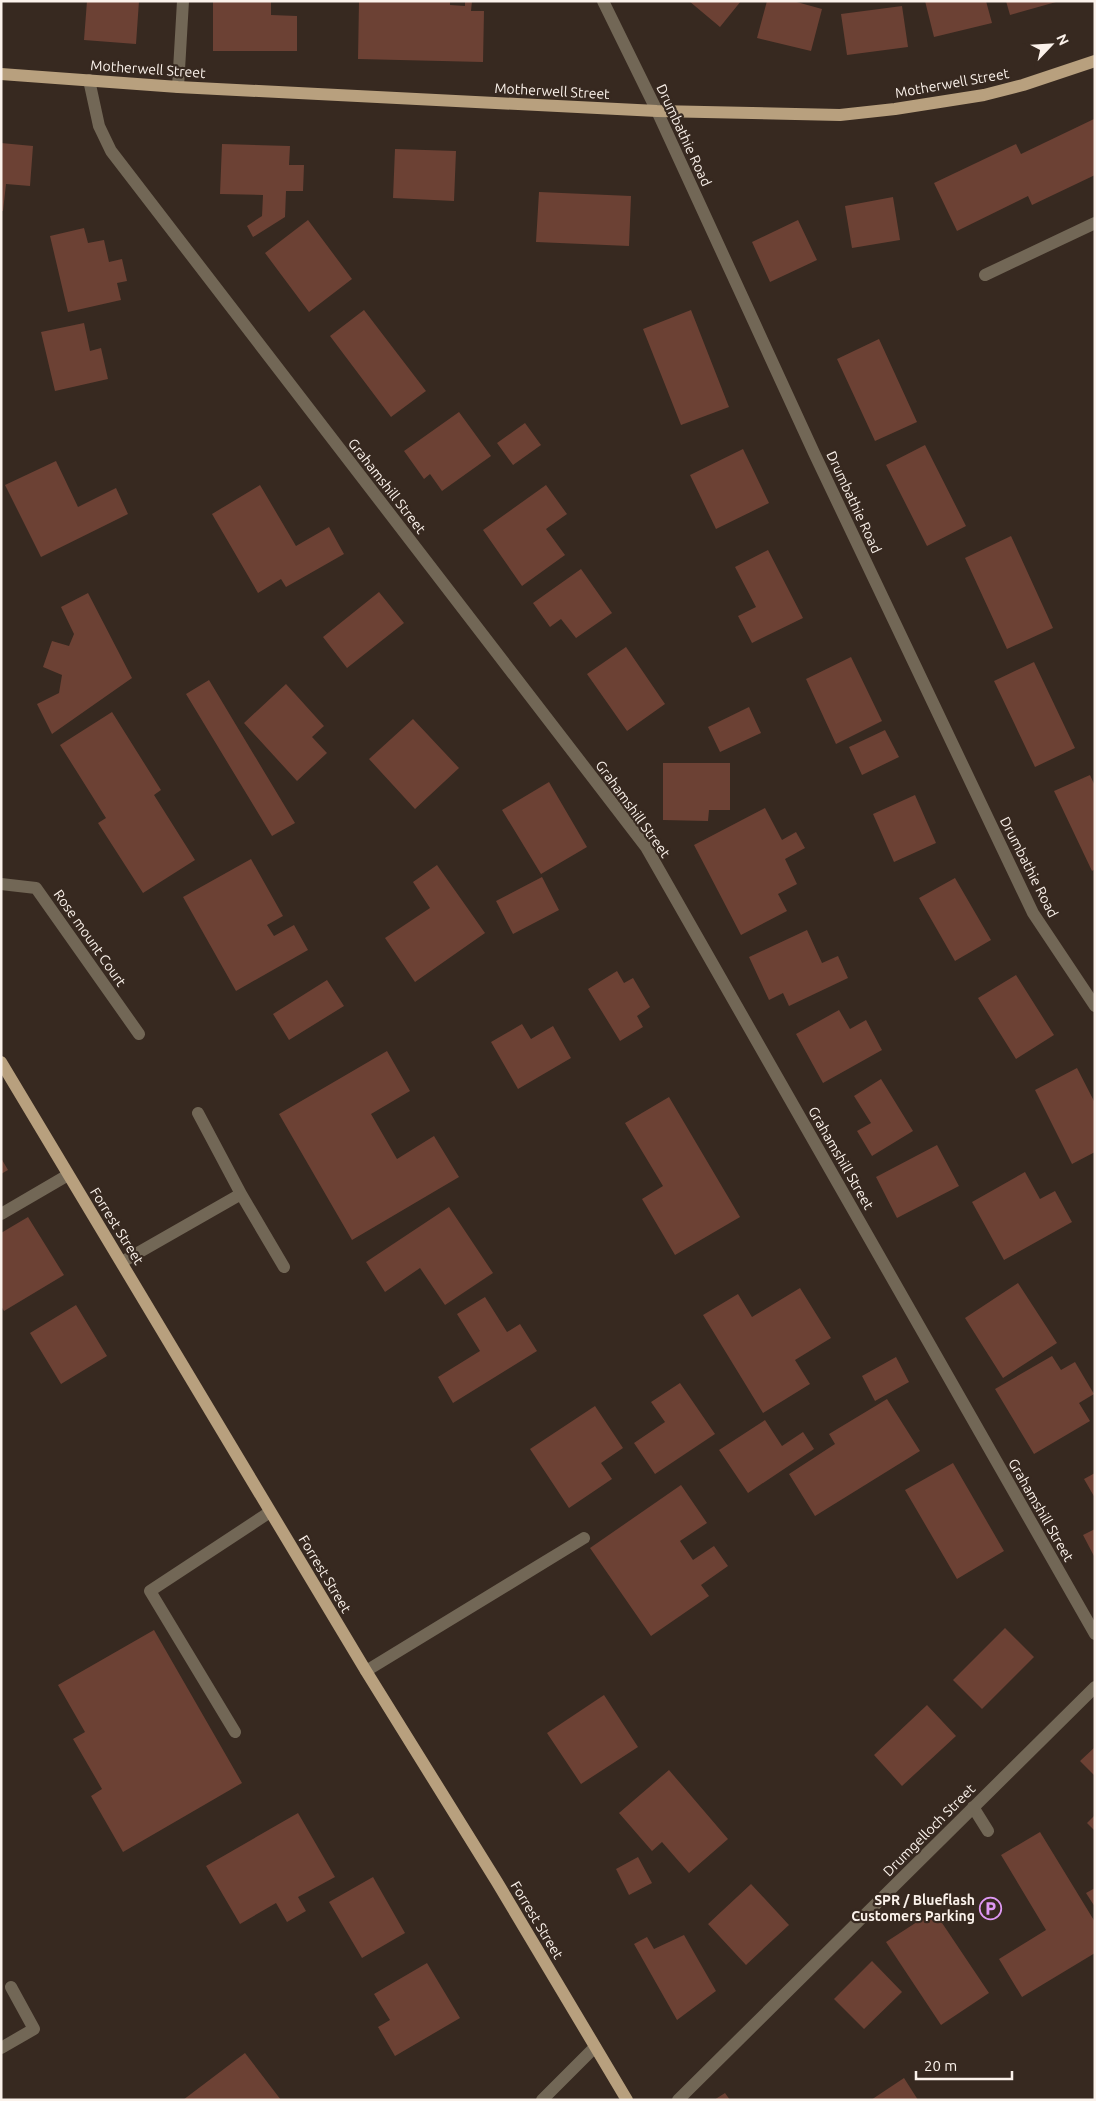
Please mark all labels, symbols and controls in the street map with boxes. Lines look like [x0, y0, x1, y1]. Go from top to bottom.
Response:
north arrow [1026, 20, 1076, 70]
text: N [1053, 31, 1072, 48]
street label: Motherwell Street [90, 57, 207, 81]
street label: Motherwell Street [894, 65, 1011, 101]
street label: Motherwell Street [494, 80, 611, 102]
street label: Drumbathie Road [653, 81, 715, 189]
street label: Grahamshill Street [345, 435, 429, 537]
street label: Drumbathie Road [823, 448, 885, 556]
street label: Grahamshill Street [592, 757, 674, 861]
street label: Drumbathie Road [997, 814, 1061, 920]
street label: Rose mount Court [51, 887, 130, 990]
street label: Grahamshill Street [805, 1104, 877, 1213]
street label: Forrest Street [87, 1185, 147, 1268]
street label: Grahamshill Street [1005, 1456, 1077, 1565]
street label: Forrest Street [296, 1532, 355, 1616]
street label: Drumgelloch Street [880, 1780, 979, 1879]
street label: Forrest Street [508, 1878, 567, 1962]
place label: SPR / Blueflash Customers Parking [851, 1892, 975, 1924]
parking icon: SPR / Blueflash Customers Parking [979, 1896, 1003, 1920]
scale bar [916, 2048, 1012, 2080]
text: 20 m [924, 2057, 957, 2074]

